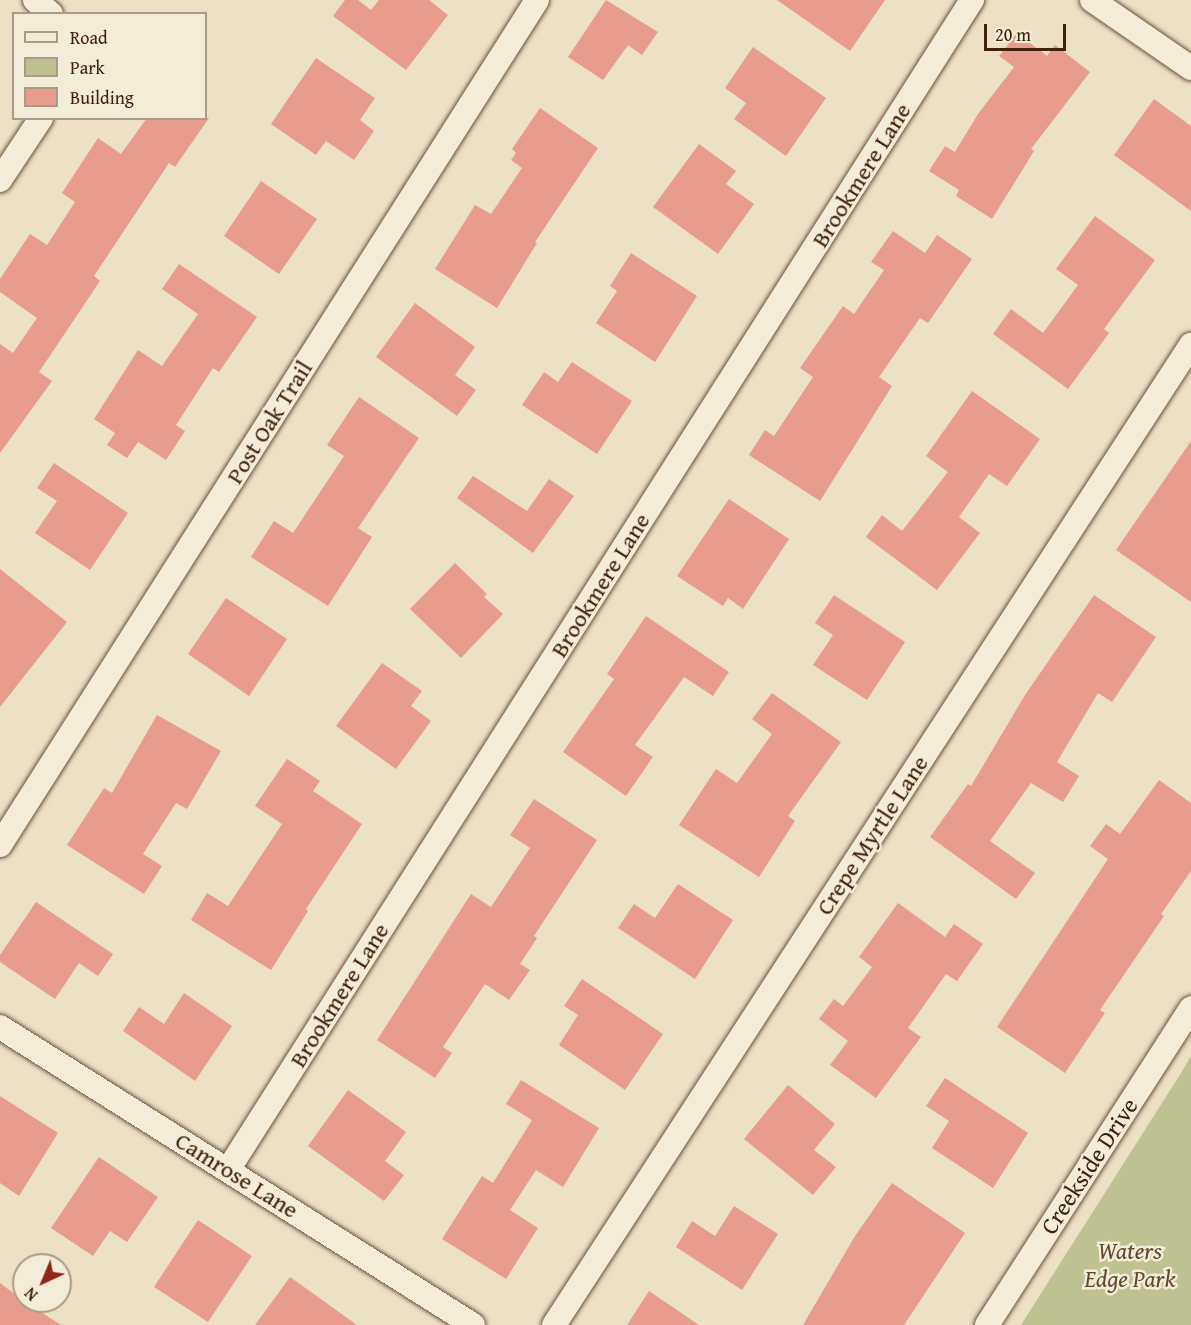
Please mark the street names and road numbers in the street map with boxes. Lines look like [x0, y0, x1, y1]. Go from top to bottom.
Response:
street label: Brookmere Lane [805, 98, 917, 252]
street label: Post Oak Trail [220, 355, 318, 489]
street label: Brookmere Lane [544, 508, 656, 662]
street label: Crepe Myrtle Lane [810, 750, 934, 920]
street label: Brookmere Lane [283, 918, 395, 1072]
street label: Creekside Drive [1034, 1092, 1144, 1240]
street label: Camrose Lane [170, 1126, 304, 1224]

